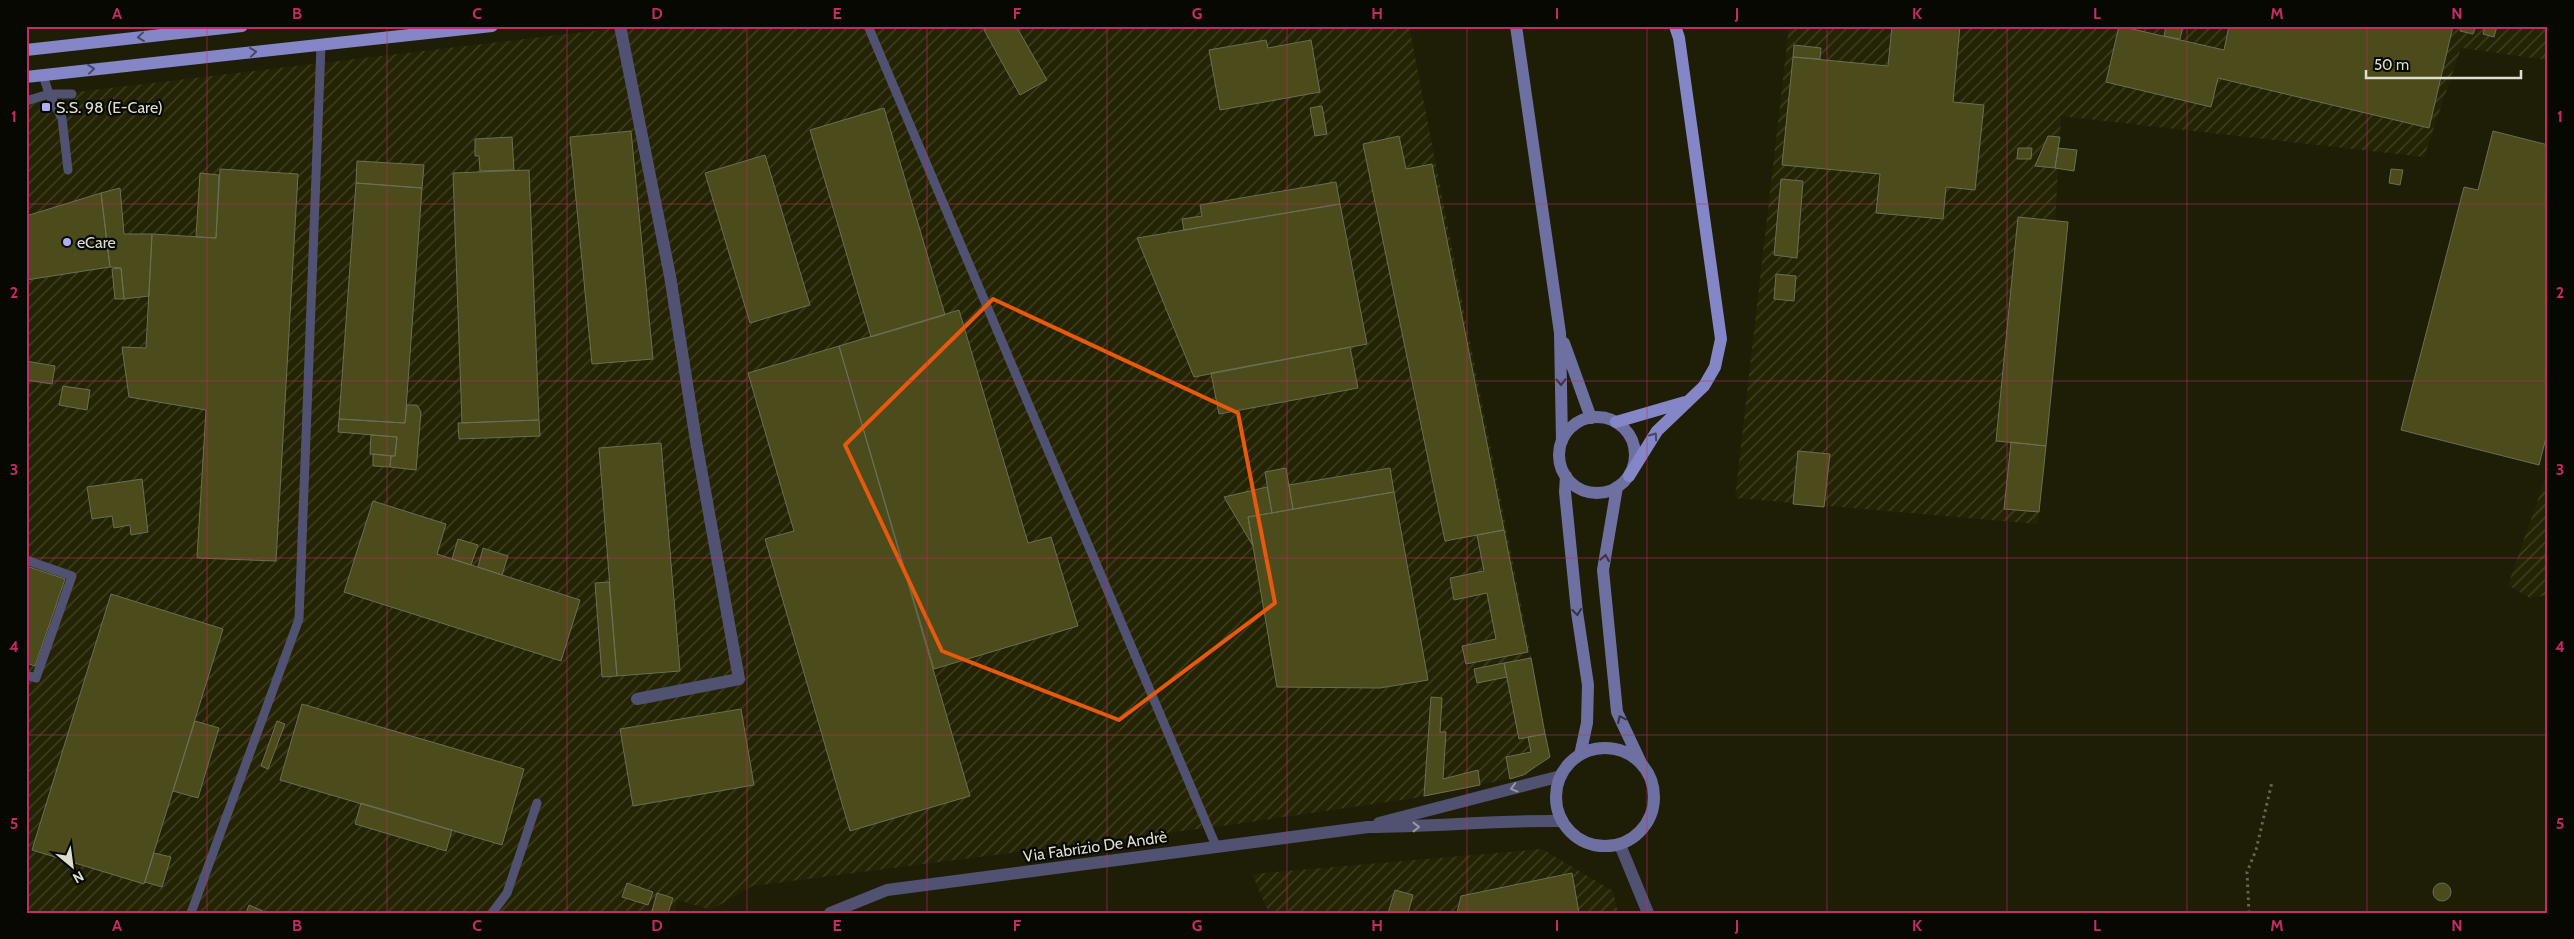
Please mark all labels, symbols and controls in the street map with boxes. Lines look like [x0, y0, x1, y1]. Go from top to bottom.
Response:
text: A [112, 4, 122, 23]
text: B [292, 4, 302, 23]
text: C [472, 4, 482, 23]
text: D [651, 4, 663, 23]
text: E [832, 4, 842, 23]
text: F [1013, 4, 1022, 23]
text: G [1192, 4, 1202, 23]
text: H [1371, 4, 1383, 23]
text: I [1555, 4, 1559, 23]
text: J [1734, 4, 1739, 23]
text: K [1912, 4, 1922, 23]
text: L [2093, 4, 2101, 23]
text: M [2270, 4, 2284, 23]
text: N [2451, 4, 2463, 23]
one-way arrow [137, 32, 145, 43]
one-way arrow [249, 47, 257, 58]
scale bar [2366, 48, 2522, 80]
text: 50 m [2374, 56, 2409, 74]
one-way arrow [87, 64, 95, 75]
place label: S.S. 98 (E-Care) [56, 98, 163, 117]
marker: S.S. 98 (E-Care) [40, 101, 52, 113]
text: 1 [11, 107, 17, 126]
text: 1 [2557, 107, 2563, 126]
place label: eCare [77, 233, 116, 252]
marker: eCare [61, 236, 73, 248]
text: 2 [10, 283, 18, 302]
text: 2 [2556, 283, 2564, 302]
one-way arrow [1556, 378, 1566, 386]
one-way arrow [1648, 432, 1658, 441]
text: 3 [10, 460, 18, 479]
text: 3 [2556, 460, 2564, 479]
one-way arrow [1600, 554, 1610, 562]
one-way arrow [1571, 608, 1582, 616]
text: 4 [9, 637, 19, 656]
text: 4 [2555, 637, 2565, 656]
one-way arrow [1617, 715, 1627, 724]
one-way arrow [1510, 783, 1518, 793]
text: 5 [10, 814, 18, 833]
text: 5 [2556, 814, 2564, 833]
one-way arrow [1413, 822, 1421, 832]
street label: Via Fabrizio De Andrè [1022, 827, 1168, 866]
north arrow [48, 842, 98, 892]
text: N [70, 867, 87, 888]
text: A [112, 916, 122, 935]
text: B [292, 916, 302, 935]
text: C [472, 916, 482, 935]
text: D [651, 916, 663, 935]
text: E [832, 916, 842, 935]
text: F [1013, 916, 1022, 935]
text: G [1192, 916, 1202, 935]
text: H [1371, 916, 1383, 935]
text: I [1555, 916, 1559, 935]
text: J [1734, 916, 1739, 935]
text: K [1912, 916, 1922, 935]
text: L [2093, 916, 2101, 935]
text: M [2270, 916, 2284, 935]
text: N [2451, 916, 2463, 935]

